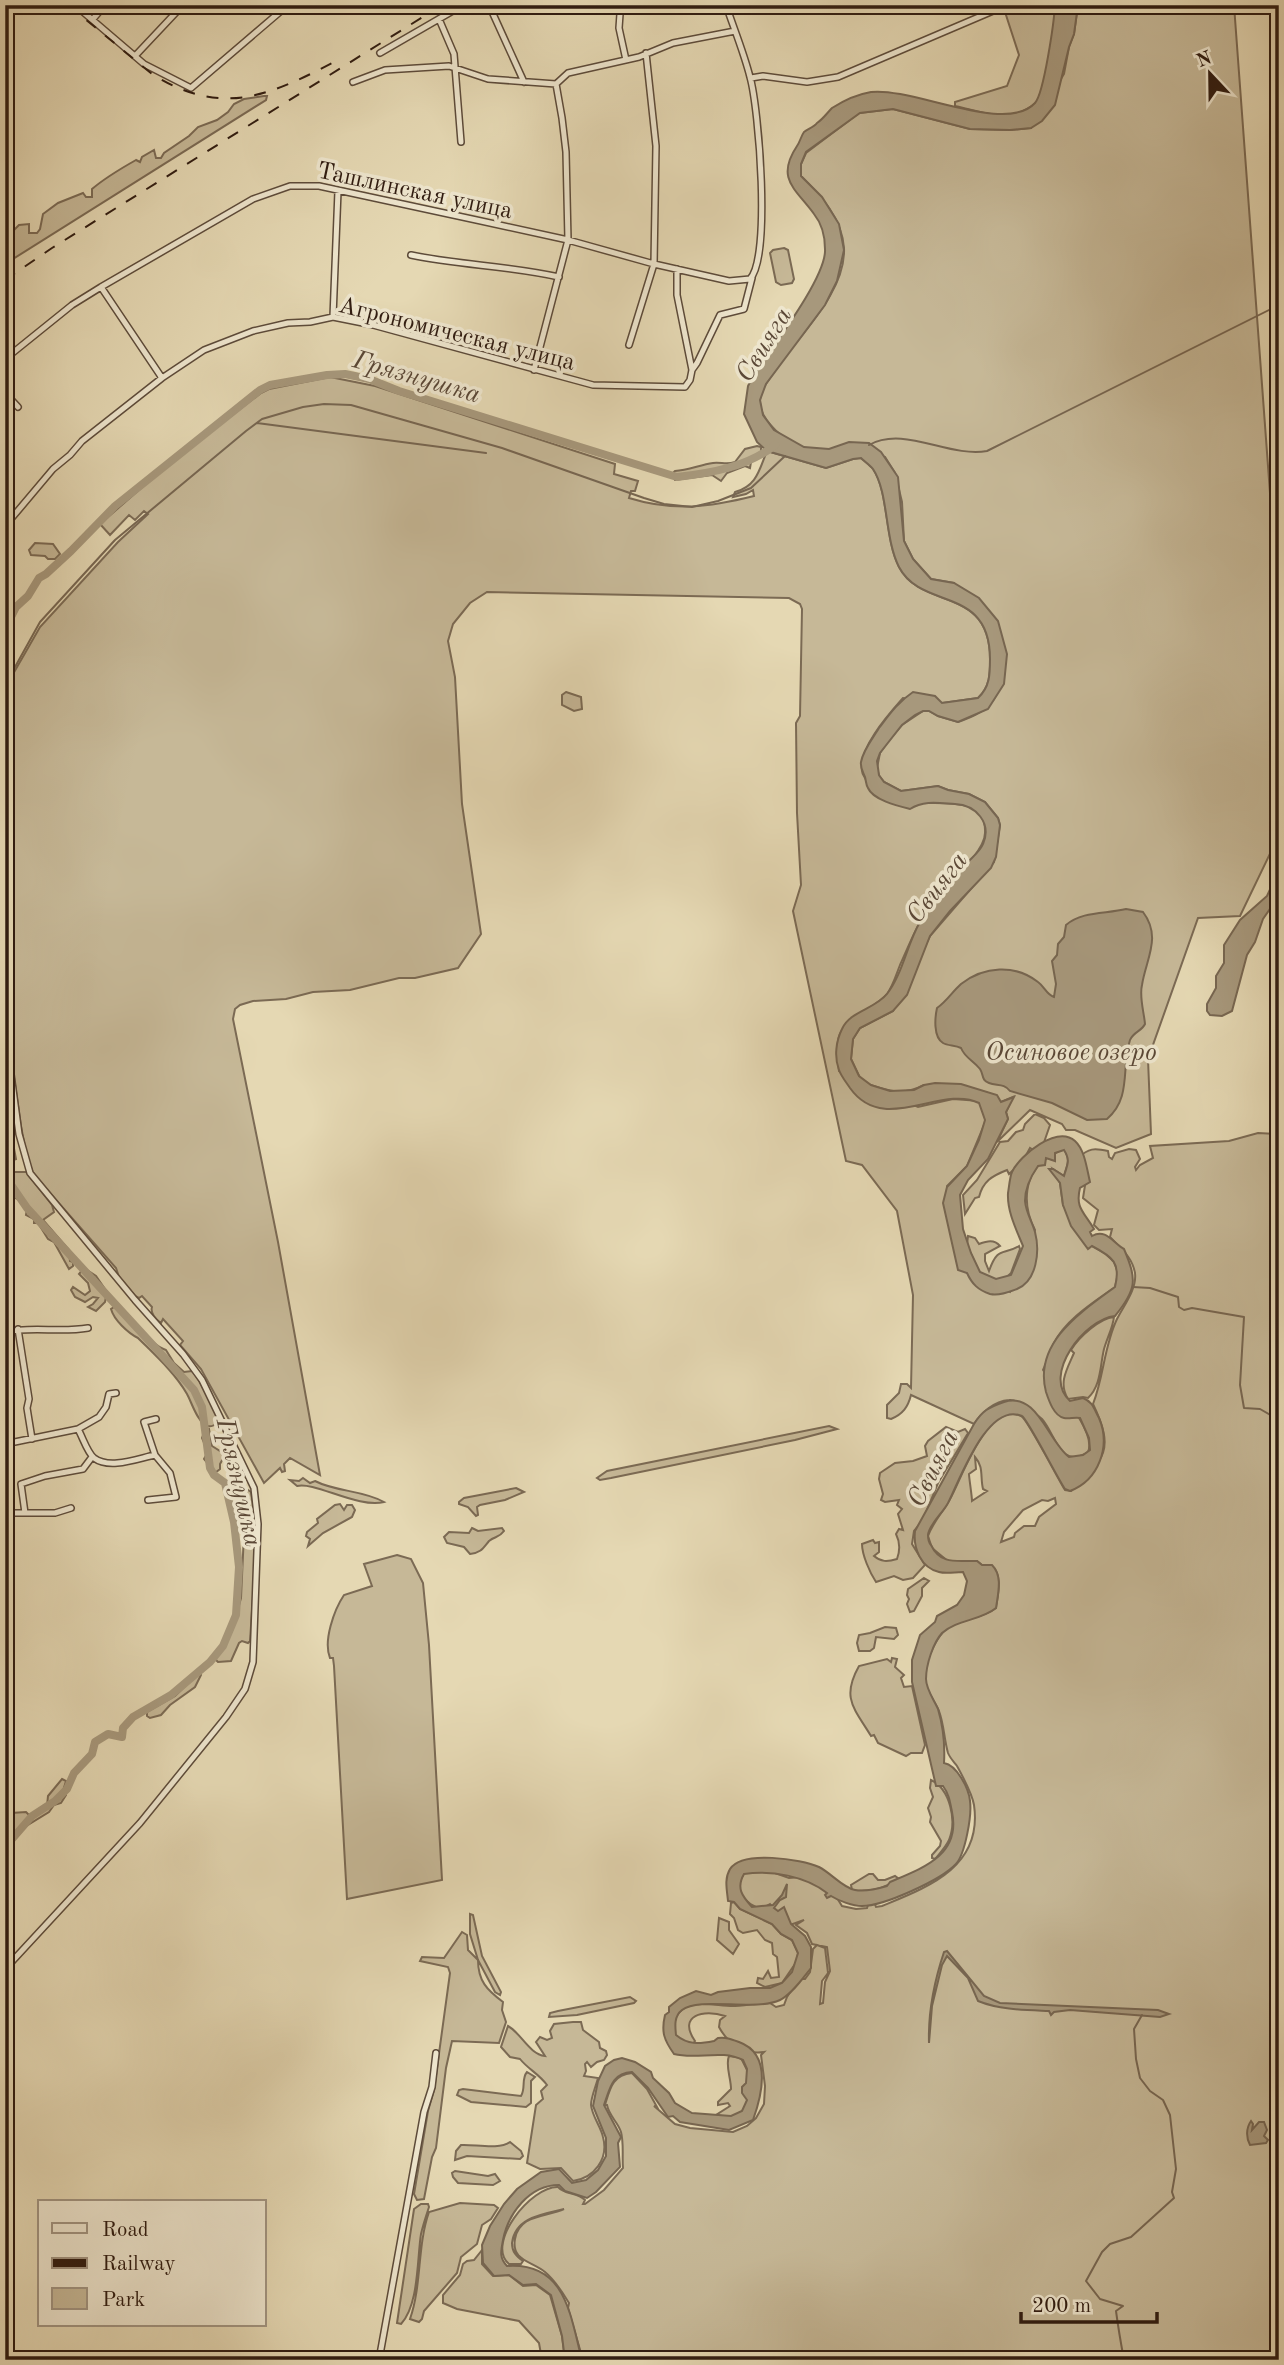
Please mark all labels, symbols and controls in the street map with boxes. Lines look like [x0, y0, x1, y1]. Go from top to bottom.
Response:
north arrow [1176, 38, 1246, 108]
text: N [1194, 49, 1215, 72]
street label: Ташлинская улица [315, 160, 515, 224]
street label: Агрономическая улица [336, 294, 577, 376]
water label: Свияга [732, 303, 798, 387]
water label: Грязнушка [349, 347, 483, 409]
water label: Свияга [902, 848, 973, 929]
water label: Осиновое озеро [985, 1040, 1157, 1066]
water label: Грязнушка [210, 1414, 266, 1550]
water label: Свияга [904, 1426, 964, 1511]
legend [38, 2200, 266, 2326]
text: Road [102, 2220, 149, 2241]
text: Railway [102, 2254, 176, 2275]
scale bar [1021, 2281, 1158, 2325]
text: Park [102, 2290, 145, 2311]
text: 200 m [1032, 2296, 1091, 2317]

